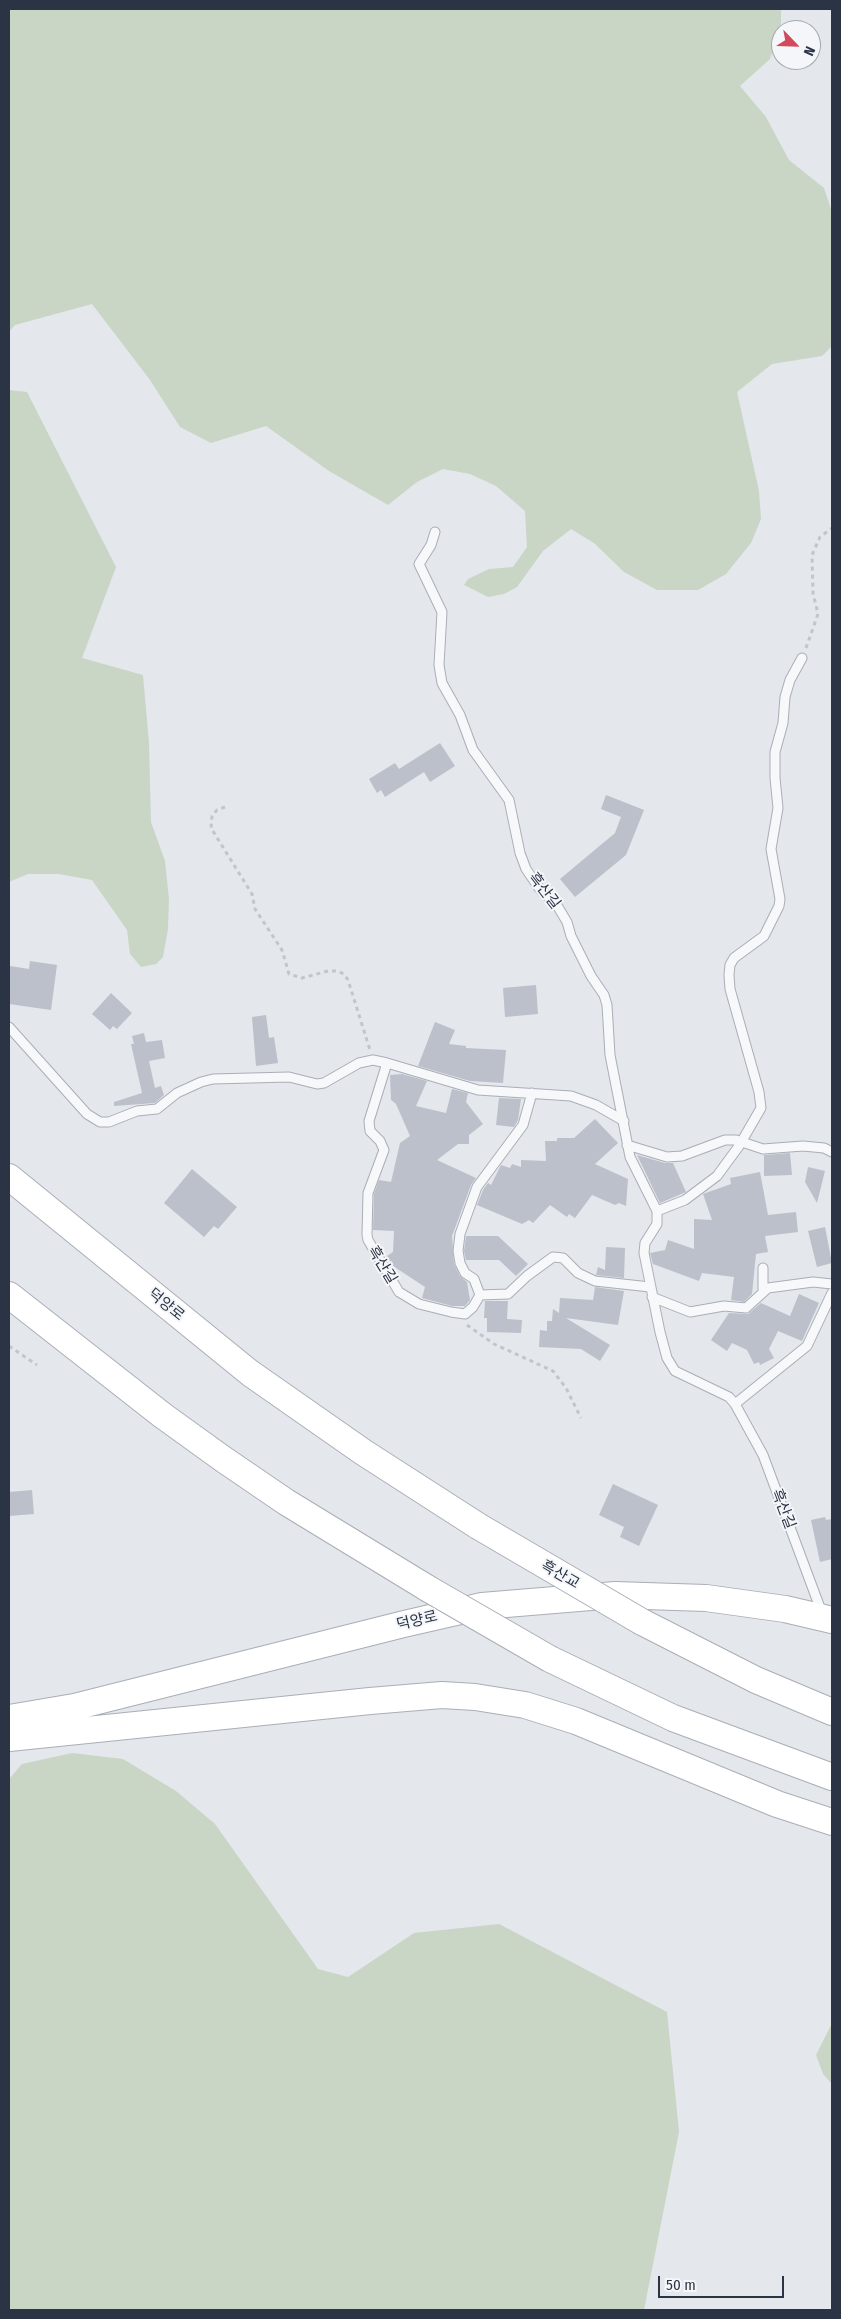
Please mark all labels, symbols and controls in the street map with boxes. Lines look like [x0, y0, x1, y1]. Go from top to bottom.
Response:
north arrow [771, 20, 821, 70]
text: N [800, 44, 819, 58]
street label: 흑산길 [524, 869, 564, 913]
street label: 흑산길 [364, 1243, 400, 1287]
street label: 덕양로 [144, 1285, 188, 1325]
street label: 흑산길 [767, 1486, 799, 1532]
street label: 흑산교 [538, 1557, 582, 1593]
street label: 덕양로 [395, 1608, 439, 1634]
scale bar [661, 2266, 787, 2298]
text: 50 m [666, 2276, 696, 2294]

